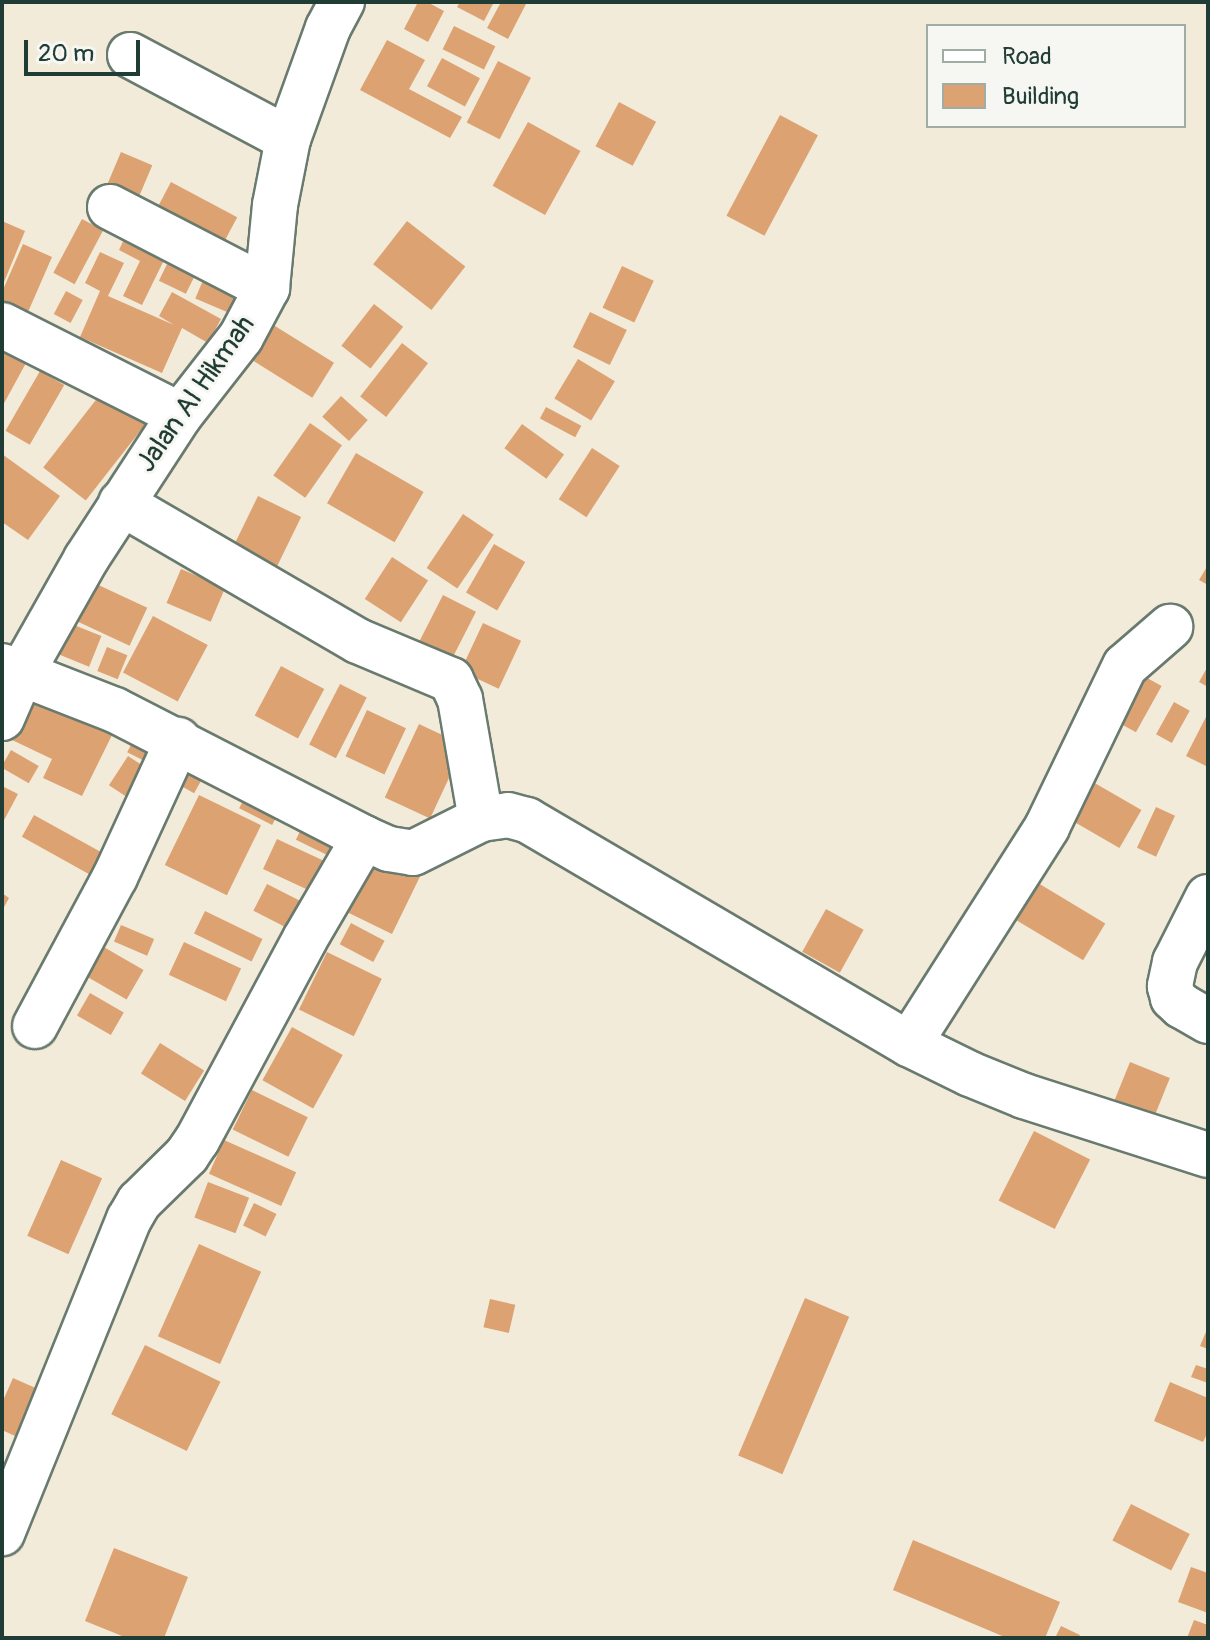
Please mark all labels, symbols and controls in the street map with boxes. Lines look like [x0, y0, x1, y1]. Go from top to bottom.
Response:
scale bar [28, 24, 144, 74]
legend [926, 24, 1186, 128]
text: 20 m [38, 39, 94, 68]
text: Road [1002, 42, 1052, 71]
text: Building [1002, 82, 1079, 111]
street label: Jalan Al Hikmah [130, 309, 262, 479]

